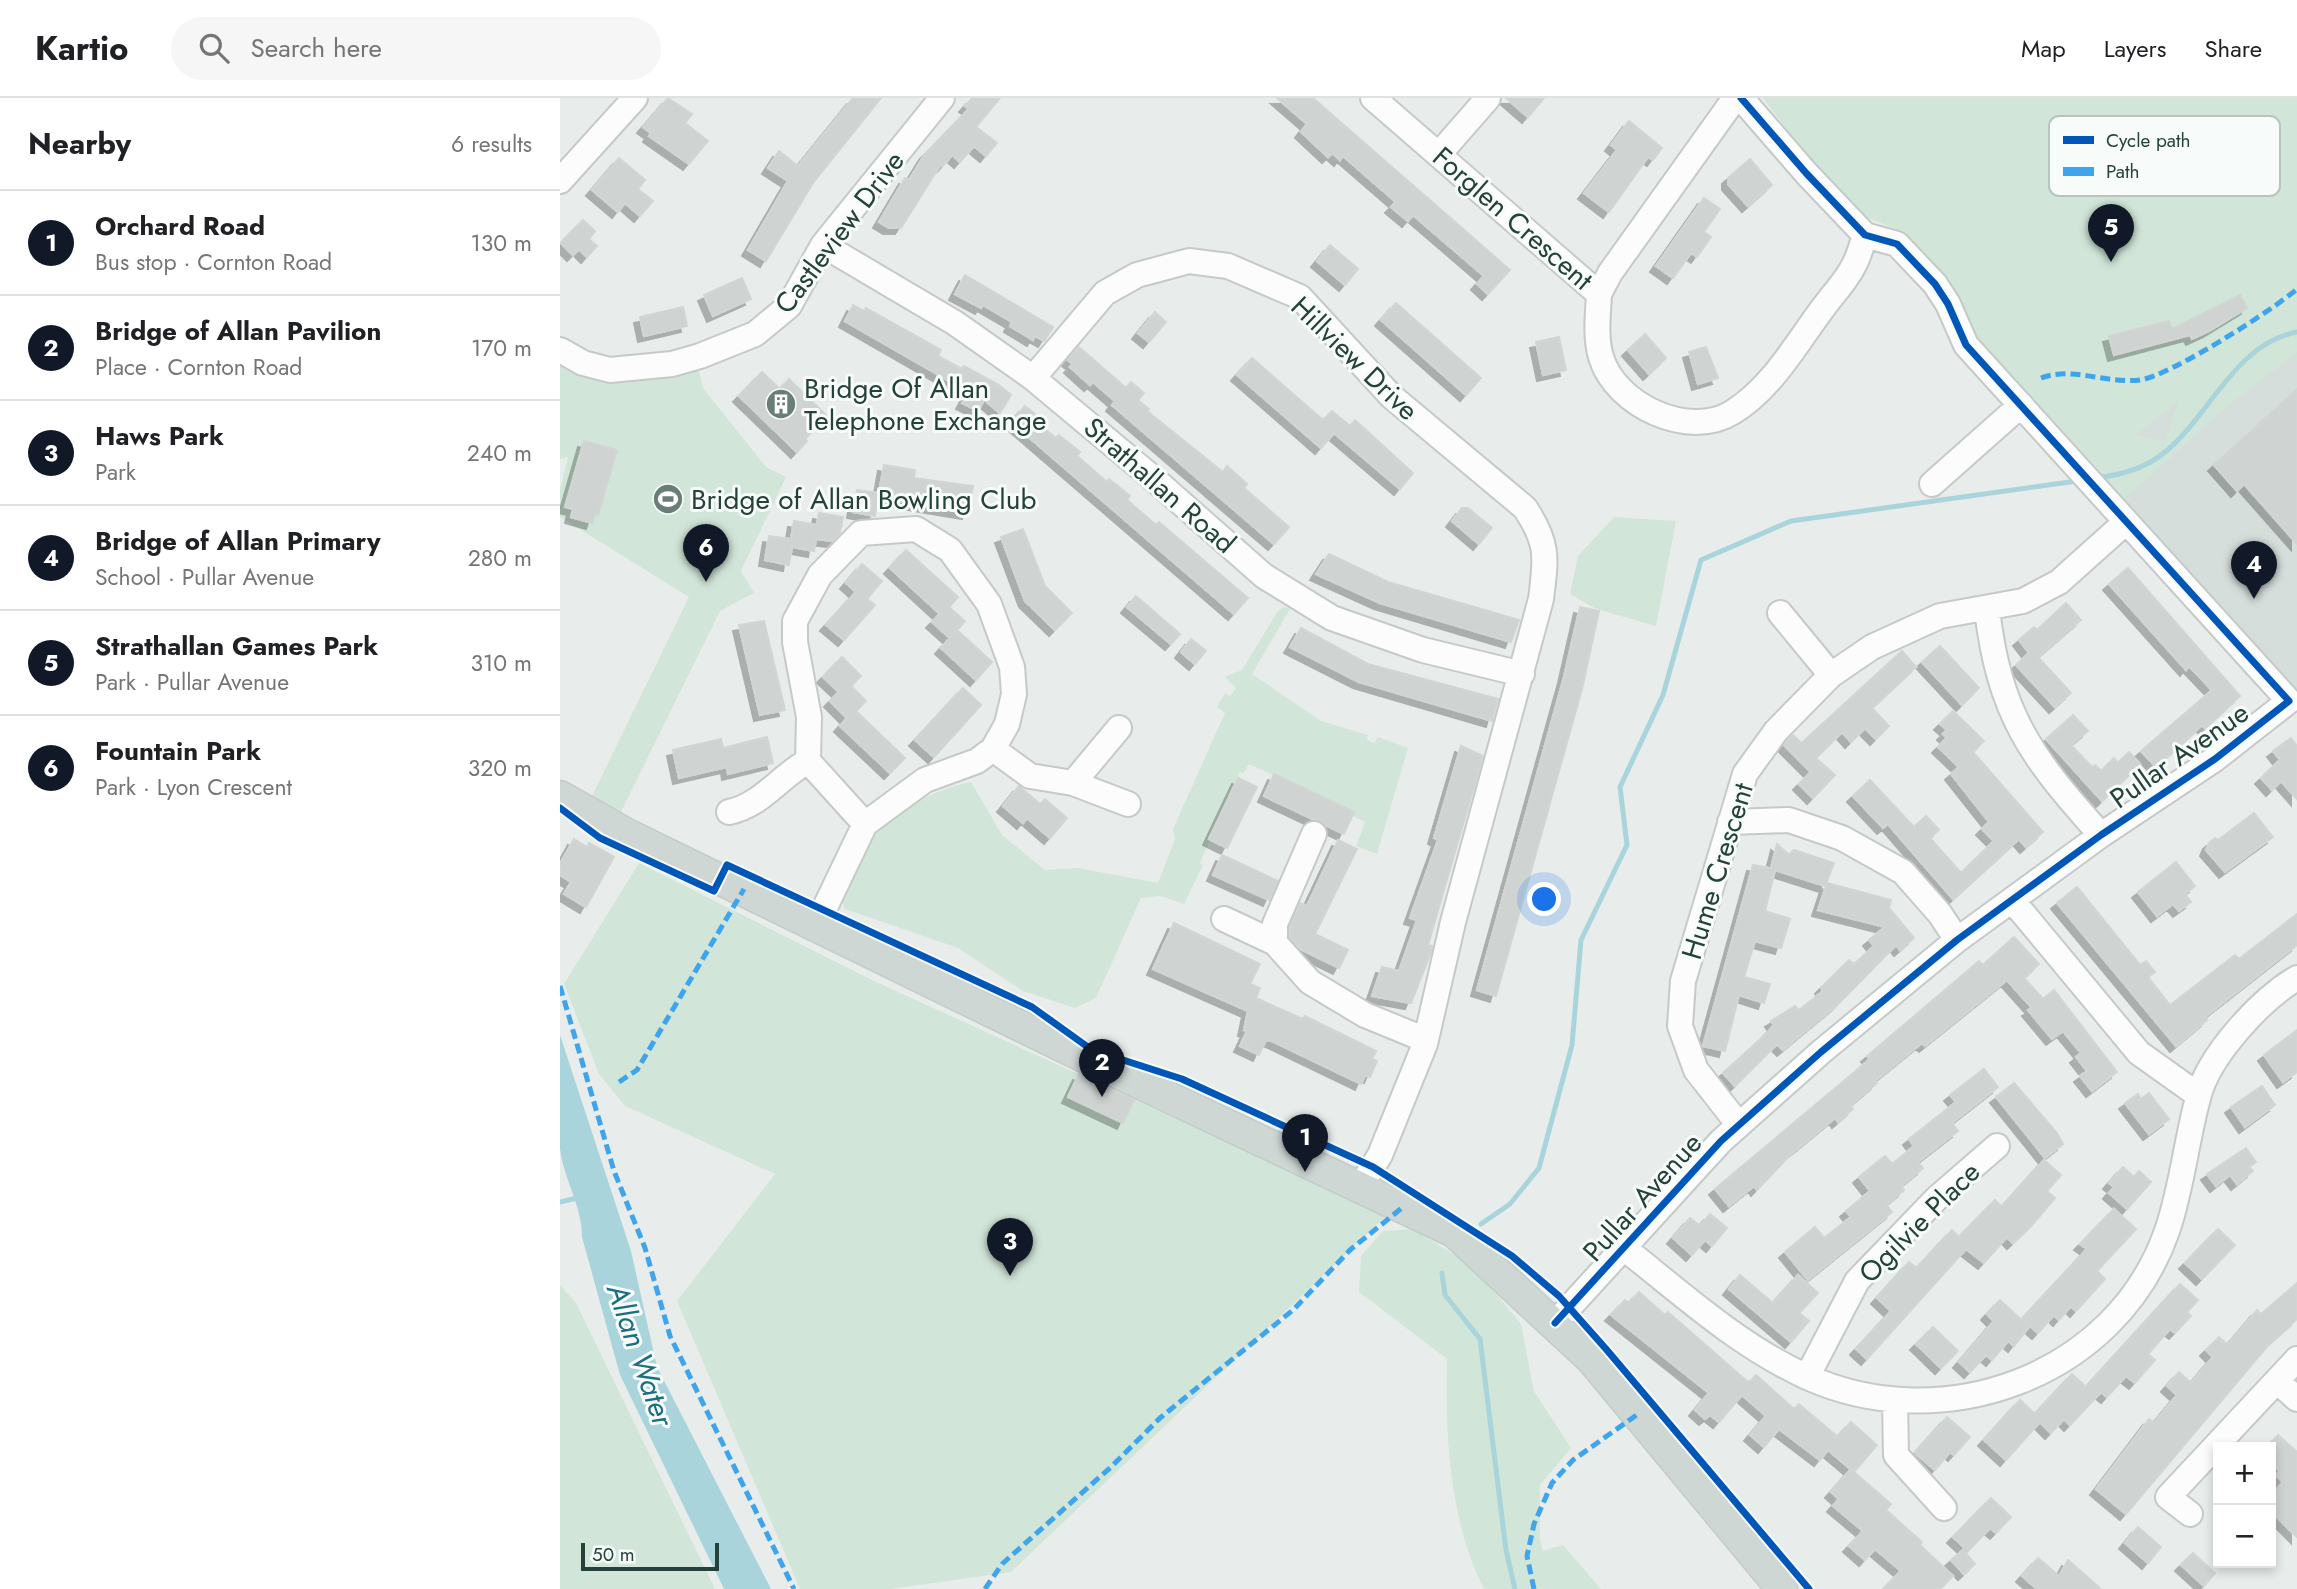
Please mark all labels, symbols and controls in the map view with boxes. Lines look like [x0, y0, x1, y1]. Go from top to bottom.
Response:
search box [171, 17, 661, 80]
text: Kartio [35, 25, 129, 72]
icon: search [195, 29, 233, 67]
text: Search here [251, 29, 382, 67]
text: Map [2021, 31, 2066, 66]
text: Layers [2104, 31, 2166, 66]
text: Share [2204, 31, 2262, 66]
legend [2049, 116, 2280, 196]
text: Nearby [28, 122, 131, 165]
text: 6 results [451, 127, 532, 161]
text: Cycle path [2106, 127, 2191, 154]
street label: Forglen Crescent [1423, 137, 1602, 300]
street label: Castleview Drive [765, 142, 914, 322]
text: Path [2106, 158, 2140, 185]
pin: 5 [2088, 204, 2134, 262]
text: Orchard Road [95, 207, 265, 245]
text: 1 [45, 226, 57, 260]
text: 130 m [470, 226, 532, 260]
text: Bus stop · Cornton Road [95, 245, 332, 279]
street label: Hillview Drive [1282, 287, 1428, 430]
text: Bridge of Allan Pavilion [95, 312, 381, 350]
text: 2 [43, 331, 59, 365]
text: 170 m [471, 331, 532, 365]
text: Place · Cornton Road [95, 350, 302, 384]
place label: Bridge Of Allan Telephone Exchange [804, 368, 1046, 441]
building icon: Bridge Of Allan Telephone Exchange [764, 387, 798, 421]
street label: Strathallan Road [1075, 408, 1245, 563]
text: Haws Park [95, 417, 224, 455]
text: 3 [44, 436, 58, 470]
text: 240 m [467, 436, 532, 470]
text: Park [95, 455, 136, 489]
place label: Bridge of Allan Bowling Club [691, 479, 1036, 520]
sports icon: Bridge of Allan Bowling Club [651, 482, 685, 516]
text: Bridge of Allan Primary [95, 522, 381, 560]
pin: 6 [683, 524, 729, 582]
text: 4 [43, 541, 59, 575]
text: 280 m [468, 541, 532, 575]
pin: 4 [2231, 541, 2277, 599]
text: School · Pullar Avenue [95, 560, 314, 594]
text: Strathallan Games Park [95, 627, 378, 665]
text: 5 [44, 646, 58, 680]
text: 310 m [470, 646, 532, 680]
text: Park · Pullar Avenue [95, 665, 289, 699]
street label: Pullar Avenue [2102, 692, 2257, 818]
text: Fountain Park [95, 732, 261, 770]
text: 6 [43, 751, 59, 785]
text: 320 m [468, 751, 532, 785]
text: Park · Lyon Crescent [95, 770, 292, 804]
street label: Hume Crescent [1671, 778, 1764, 964]
your location [1527, 882, 1561, 916]
pin: 2 [1079, 1039, 1125, 1097]
pin: 1 [1282, 1114, 1328, 1172]
street label: Pullar Avenue [1573, 1124, 1711, 1271]
street label: Ogilvie Place [1849, 1152, 1989, 1292]
pin: 3 [987, 1218, 1033, 1276]
water label: Allan Water [596, 1277, 686, 1434]
map controls [2213, 1442, 2276, 1568]
button: + [2213, 1442, 2276, 1505]
button: − [2213, 1505, 2276, 1568]
scale bar [581, 1540, 719, 1572]
text: 50 m [592, 1541, 635, 1568]

